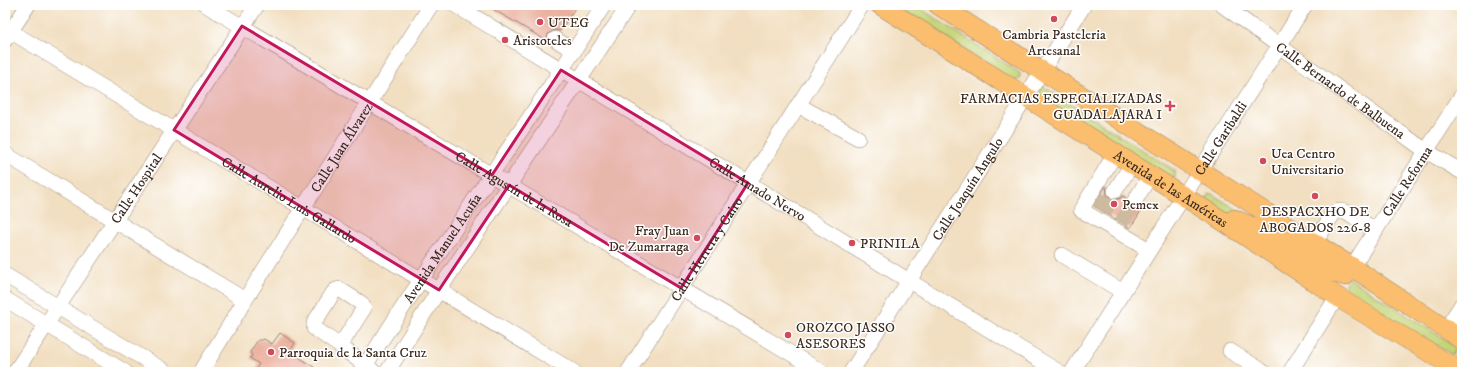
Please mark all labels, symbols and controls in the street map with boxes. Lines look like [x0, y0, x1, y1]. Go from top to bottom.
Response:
place label: UTEG [548, 14, 589, 32]
marker: Cambria Pasteleria Artesanal [1049, 14, 1059, 24]
marker: UTEG [535, 17, 545, 27]
place label: Cambria Pasteleria Artesanal [1002, 26, 1106, 60]
place label: Aristoteles [513, 32, 572, 50]
marker: Aristoteles [500, 35, 510, 45]
street label: Calle Bernardo de Balbuena [1272, 38, 1408, 143]
place label: FARMACIAS ESPECIALIZADAS GUADALAJARA I [960, 90, 1162, 124]
street label: Calle Garibaldi [1191, 98, 1252, 179]
street label: Calle Juan Álvarez [307, 99, 377, 196]
marker: FARMACIAS ESPECIALIZADAS GUADALAJARA I [1165, 101, 1175, 111]
street label: Calle Joaquín Angulo [929, 134, 1008, 244]
street label: Calle Reforma [1379, 143, 1437, 220]
place label: Uea Centro Universitario [1271, 145, 1344, 179]
street label: Avenida de las Américas [1110, 146, 1231, 232]
street label: Calle Agustín de la Rosa [452, 148, 576, 232]
street label: Calle Hospital [107, 150, 167, 228]
street label: Calle Aurelio Luis Gallardo [218, 153, 359, 248]
street label: Calle Amado Nervo [705, 153, 809, 226]
marker: Uea Centro Universitario [1258, 156, 1268, 166]
street label: Avenida Manuel Acuña [400, 190, 486, 307]
marker: DESPACXHO DE ABOGADOS 226-8 [1310, 191, 1320, 201]
street label: Calle Herrera y Cairo [667, 193, 748, 305]
place label: Pemex [1122, 196, 1159, 214]
marker: Pemex [1109, 199, 1119, 209]
place label: DESPACXHO DE ABOGADOS 226-8 [1260, 203, 1370, 237]
place label: Fray Juan De Zumarraga [608, 222, 690, 256]
marker: Fray Juan De Zumarraga [692, 233, 702, 243]
place label: PRINILA [860, 235, 921, 253]
marker: PRINILA [847, 238, 857, 248]
place label: OROZCO JASSO ASESORES [796, 319, 895, 353]
marker: OROZCO JASSO ASESORES [783, 330, 793, 340]
place label: Parroquia de la Santa Cruz [279, 344, 427, 362]
marker: Parroquia de la Santa Cruz [266, 347, 276, 357]

